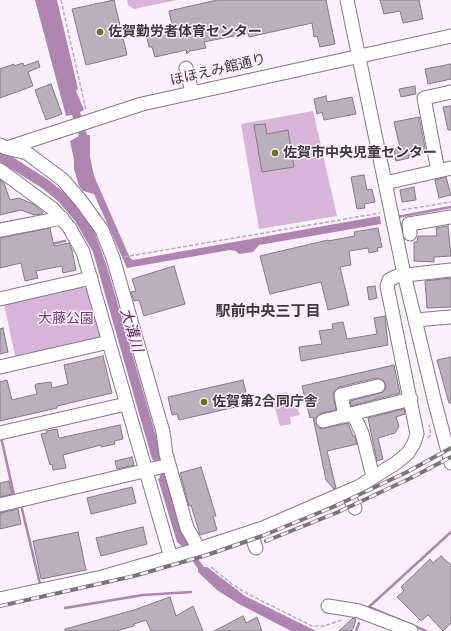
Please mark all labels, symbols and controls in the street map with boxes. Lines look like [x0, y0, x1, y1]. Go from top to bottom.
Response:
place label: 佐賀勤労者体育センター [108, 24, 262, 40]
marker: 佐賀勤労者体育センター [95, 27, 105, 37]
street label: ほほえみ館通り [168, 51, 268, 89]
place label: 佐賀市中央児童センター [283, 145, 437, 161]
marker: 佐賀市中央児童センター [270, 148, 280, 158]
district label: 駅前中央三丁目 [216, 303, 320, 321]
water label: 大溝川 [116, 306, 146, 354]
park label: 大藤公園 [38, 311, 94, 327]
place label: 佐賀第2合同庁舎 [212, 394, 318, 410]
marker: 佐賀第2合同庁舎 [199, 397, 209, 407]

